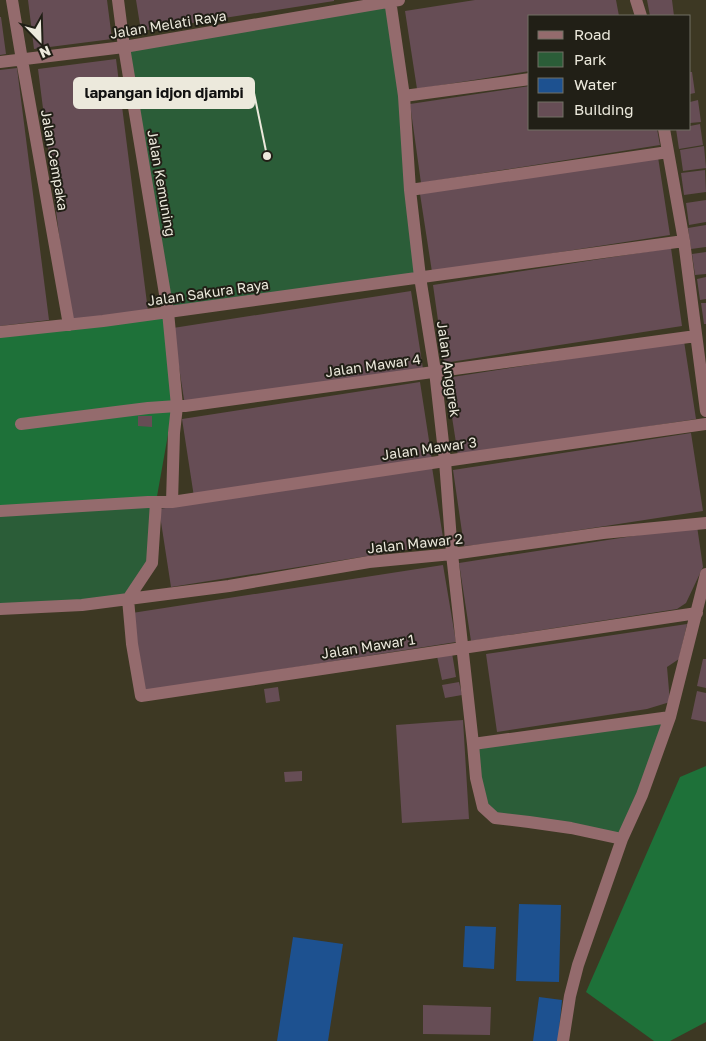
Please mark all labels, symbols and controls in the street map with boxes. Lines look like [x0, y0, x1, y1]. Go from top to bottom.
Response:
street label: Jalan Melati Raya [108, 6, 228, 42]
north arrow [15, 15, 65, 65]
legend [528, 15, 691, 130]
text: Road [574, 25, 611, 43]
text: N [37, 43, 53, 62]
text: Park [574, 50, 607, 68]
text: Water [574, 75, 617, 93]
callout: lapangan idjon djambi [74, 78, 254, 108]
text: lapangan idjon djambi [84, 83, 244, 101]
text: Building [574, 100, 634, 118]
street label: Jalan Cempaka [38, 108, 72, 212]
street label: Jalan Kemuning [144, 128, 180, 238]
street label: Jalan Sakura Raya [146, 275, 270, 309]
street label: Jalan Anggrek [434, 320, 464, 418]
street label: Jalan Mawar 4 [324, 350, 422, 380]
street label: Jalan Mawar 3 [380, 433, 478, 463]
street label: Jalan Mawar 2 [366, 530, 464, 556]
street label: Jalan Mawar 1 [320, 630, 416, 662]

